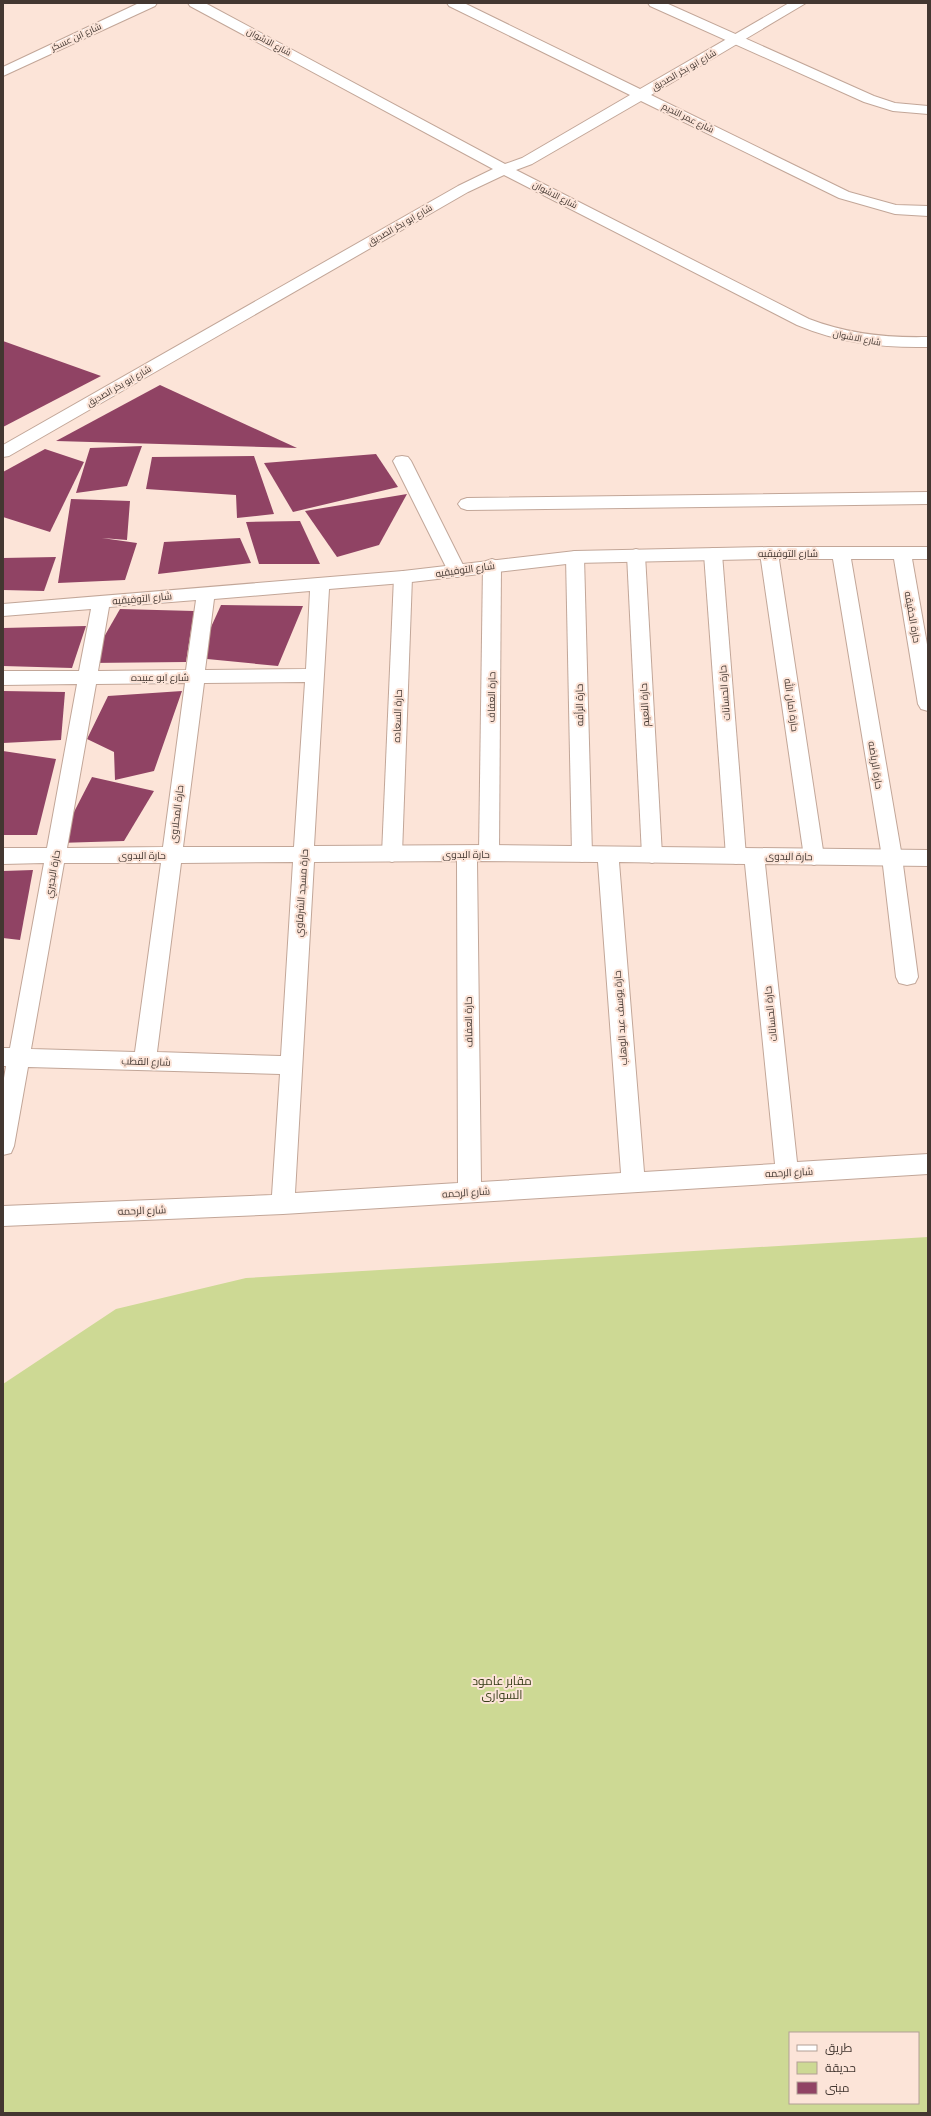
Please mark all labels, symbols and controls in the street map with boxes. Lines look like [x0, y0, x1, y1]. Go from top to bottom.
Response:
street label: شارع ابن عسكر [48, 20, 103, 54]
street label: شارع الاشوان [245, 25, 293, 59]
street label: شارع ابو بكر الصديق [650, 47, 718, 93]
street label: شارع عمر النديم [660, 100, 716, 136]
street label: شارع الاشوان [531, 179, 579, 211]
street label: شارع ابو بكر الصديق [366, 202, 434, 248]
street label: شارع الاشوان [832, 327, 882, 349]
street label: شارع ابو بكر الصديق [85, 363, 153, 409]
street label: شارع التوفيقيه [758, 547, 818, 560]
street label: شارع التوفيقيه [434, 559, 496, 580]
street label: شارع التوفيقيه [112, 589, 172, 608]
street label: حارة الحقيقه [902, 590, 923, 644]
street label: حارة الحسانات [716, 665, 733, 721]
street label: شارع ابو عبيده [131, 671, 189, 684]
street label: حارة العفاف [485, 672, 498, 722]
street label: حارة امان الله [781, 678, 803, 732]
street label: حارة النعيم [637, 683, 653, 727]
street label: حارة الرأفه [573, 684, 586, 726]
street label: حارة السعاده [390, 689, 405, 743]
street label: حارة الرياضه [865, 740, 886, 790]
street label: حارة المحلاوى [166, 784, 187, 844]
street label: حارة البدوى [442, 848, 490, 861]
street label: حارة البحيري [42, 849, 64, 899]
street label: حارة البدوى [118, 849, 166, 862]
street label: حارة مسجد الشرقاوي [292, 849, 312, 938]
street label: حارة البدوى [765, 850, 813, 863]
street label: حارة يوسف عبد الوهاب [611, 970, 630, 1066]
street label: حارة الحسانات [761, 986, 780, 1042]
street label: حارة العفاف [462, 997, 475, 1047]
street label: شارع القطب [121, 1054, 171, 1069]
street label: شارع الرحمه [765, 1165, 813, 1180]
street label: شارع الرحمه [442, 1184, 491, 1201]
street label: شارع الرحمه [118, 1203, 166, 1218]
park label: مقابر عامود السوارى [472, 1673, 532, 1703]
legend [789, 2032, 919, 2104]
text: طريق [825, 2040, 853, 2056]
text: حديقة [825, 2060, 856, 2076]
text: مبنى [825, 2080, 850, 2096]

